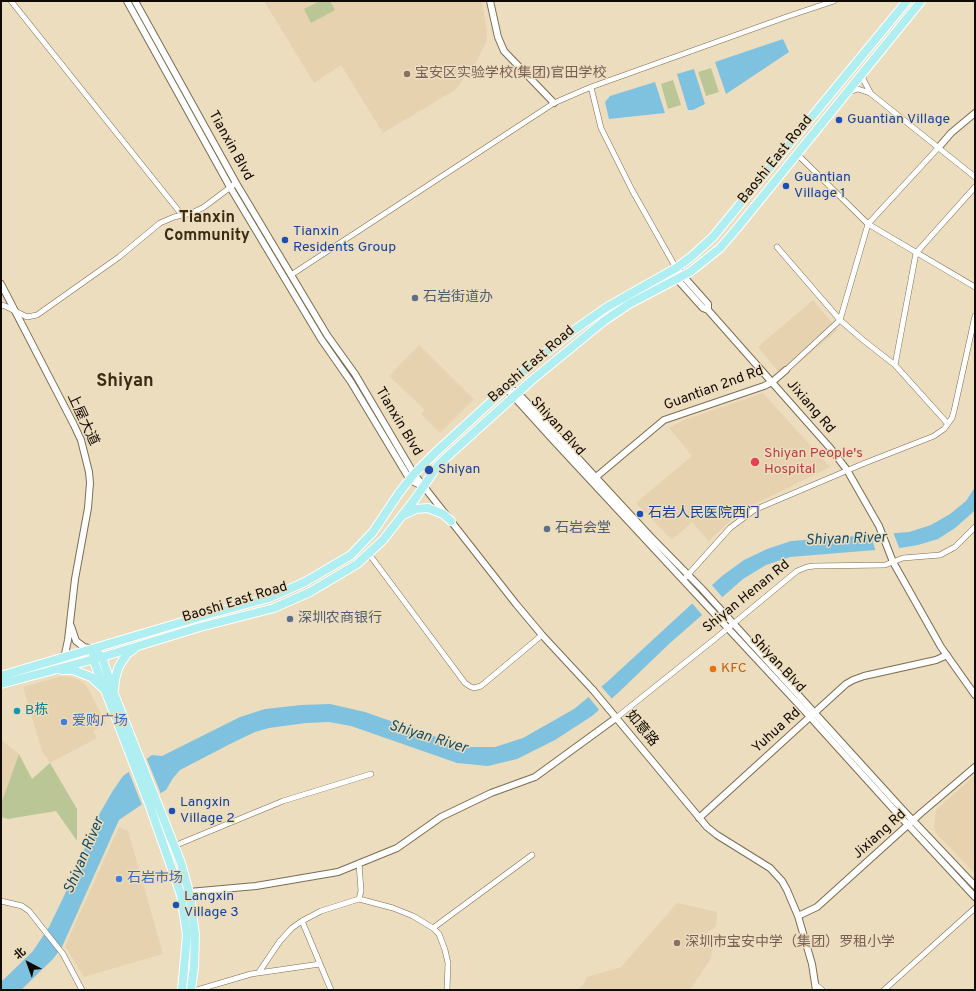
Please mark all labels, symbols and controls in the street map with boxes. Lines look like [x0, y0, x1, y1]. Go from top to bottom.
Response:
place label: 宝安区实验学校(集团)官田学校 [415, 66, 607, 82]
marker: 宝安区实验学校(集团)官田学校 [402, 69, 412, 79]
street label: Tianxin Blvd [204, 108, 256, 184]
street label: Baoshi East Road [735, 112, 817, 208]
place label: Guantian Village [847, 112, 950, 128]
marker: Guantian Village [834, 115, 844, 125]
place label: Guantian Village 1 [794, 170, 851, 202]
marker: Guantian Village 1 [781, 181, 791, 191]
district label: Tianxin Community [164, 209, 250, 247]
place label: Tianxin Residents Group [293, 224, 396, 256]
marker: Tianxin Residents Group [280, 235, 290, 245]
place label: 石岩街道办 [423, 290, 493, 306]
marker: 石岩街道办 [410, 293, 420, 303]
street label: Baoshi East Road [485, 323, 579, 407]
street label: Guantian 2nd Rd [662, 363, 766, 415]
district label: Shiyan [96, 371, 154, 393]
street label: Jixiang Rd [782, 377, 838, 437]
street label: Tianxin Blvd [371, 385, 425, 459]
street label: 上屋大道 [63, 391, 101, 449]
street label: Shiyan Blvd [526, 394, 588, 460]
place label: Shiyan People's Hospital [764, 446, 863, 478]
marker: Shiyan People's Hospital [749, 456, 761, 468]
place label: Shiyan [438, 462, 480, 478]
marker: Shiyan [423, 464, 435, 476]
place label: 石岩人民医院西门 [648, 506, 760, 522]
marker: 石岩人民医院西门 [635, 509, 645, 519]
place label: 石岩会堂 [555, 521, 611, 537]
marker: 石岩会堂 [542, 524, 552, 534]
water label: Shiyan River [805, 530, 887, 550]
street label: Shiyan Henan Rd [700, 557, 794, 637]
street label: Baoshi East Road [180, 579, 290, 627]
place label: 深圳农商银行 [298, 611, 382, 627]
marker: 深圳农商银行 [285, 614, 295, 624]
street label: Shiyan Blvd [746, 631, 808, 697]
place label: KFC [721, 661, 747, 677]
marker: KFC [708, 664, 718, 674]
place label: B栋 [25, 703, 48, 719]
street label: Yuhua Rd [749, 705, 805, 757]
marker: B栋 [12, 706, 22, 716]
street label: 如意路 [621, 708, 661, 750]
place label: 爱购广场 [72, 714, 128, 730]
marker: 爱购广场 [59, 717, 69, 727]
water label: Shiyan River [387, 718, 469, 758]
place label: Langxin Village 2 [180, 795, 235, 828]
marker: Langxin Village 2 [167, 806, 177, 816]
street label: Jixiang Rd [850, 807, 910, 863]
water label: Shiyan River [61, 815, 109, 897]
place label: 石岩市场 [127, 871, 183, 887]
marker: 石岩市场 [114, 874, 124, 884]
place label: Langxin Village 3 [184, 889, 239, 922]
marker: Langxin Village 3 [171, 900, 181, 910]
place label: 深圳市宝安中学（集团）罗租小学 [685, 935, 895, 951]
marker: 深圳市宝安中学（集团）罗租小学 [672, 938, 682, 948]
north arrow [8, 943, 48, 983]
text: 北 [11, 945, 29, 963]

